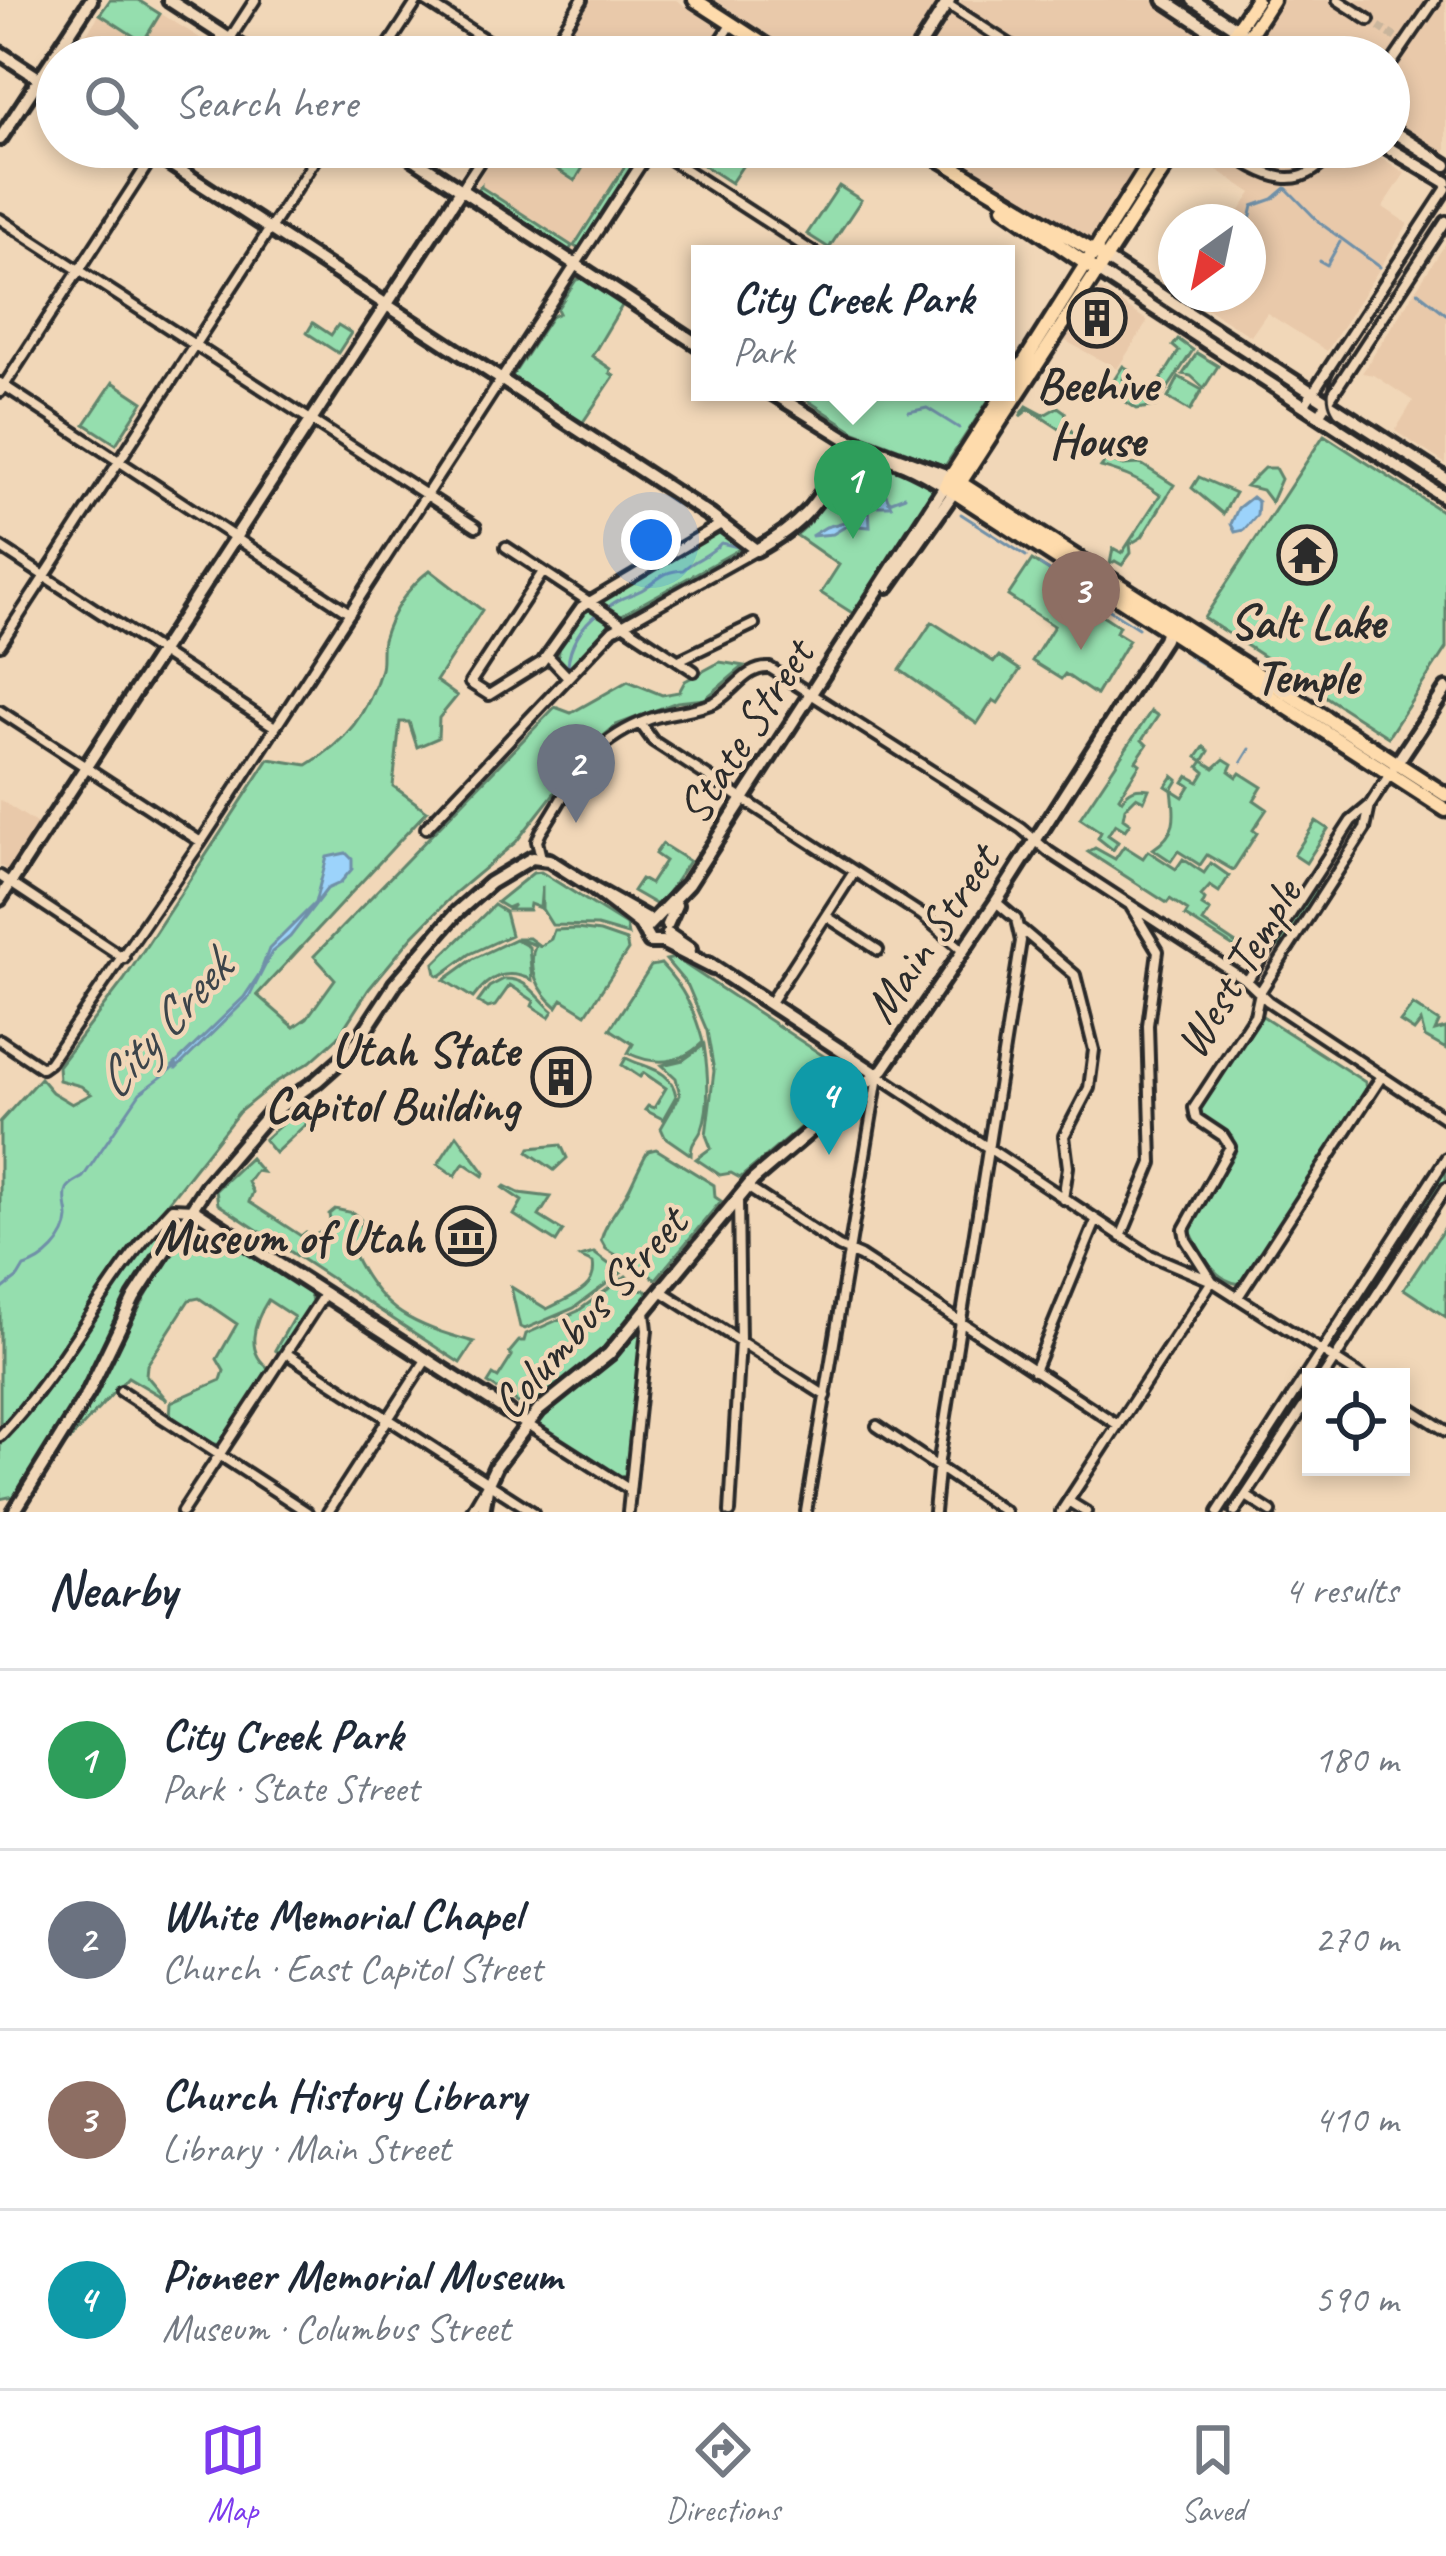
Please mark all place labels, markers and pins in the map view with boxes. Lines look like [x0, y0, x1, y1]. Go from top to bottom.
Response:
building icon: Beehive House [1066, 287, 1128, 349]
place label: Beehive House [1036, 355, 1162, 470]
pin: 1 [814, 440, 892, 539]
temple icon: Salt Lake Temple [1276, 524, 1338, 586]
pin: 3 [1042, 551, 1120, 650]
place label: Salt Lake Temple [1230, 592, 1388, 707]
pin: 2 [537, 724, 615, 823]
place label: Utah State Capitol Building [265, 1020, 523, 1135]
building icon: Utah State Capitol Building [530, 1046, 592, 1108]
pin: 4 [790, 1056, 868, 1155]
museum icon: Museum of Utah [435, 1205, 497, 1267]
place label: Museum of Utah [153, 1207, 426, 1267]

